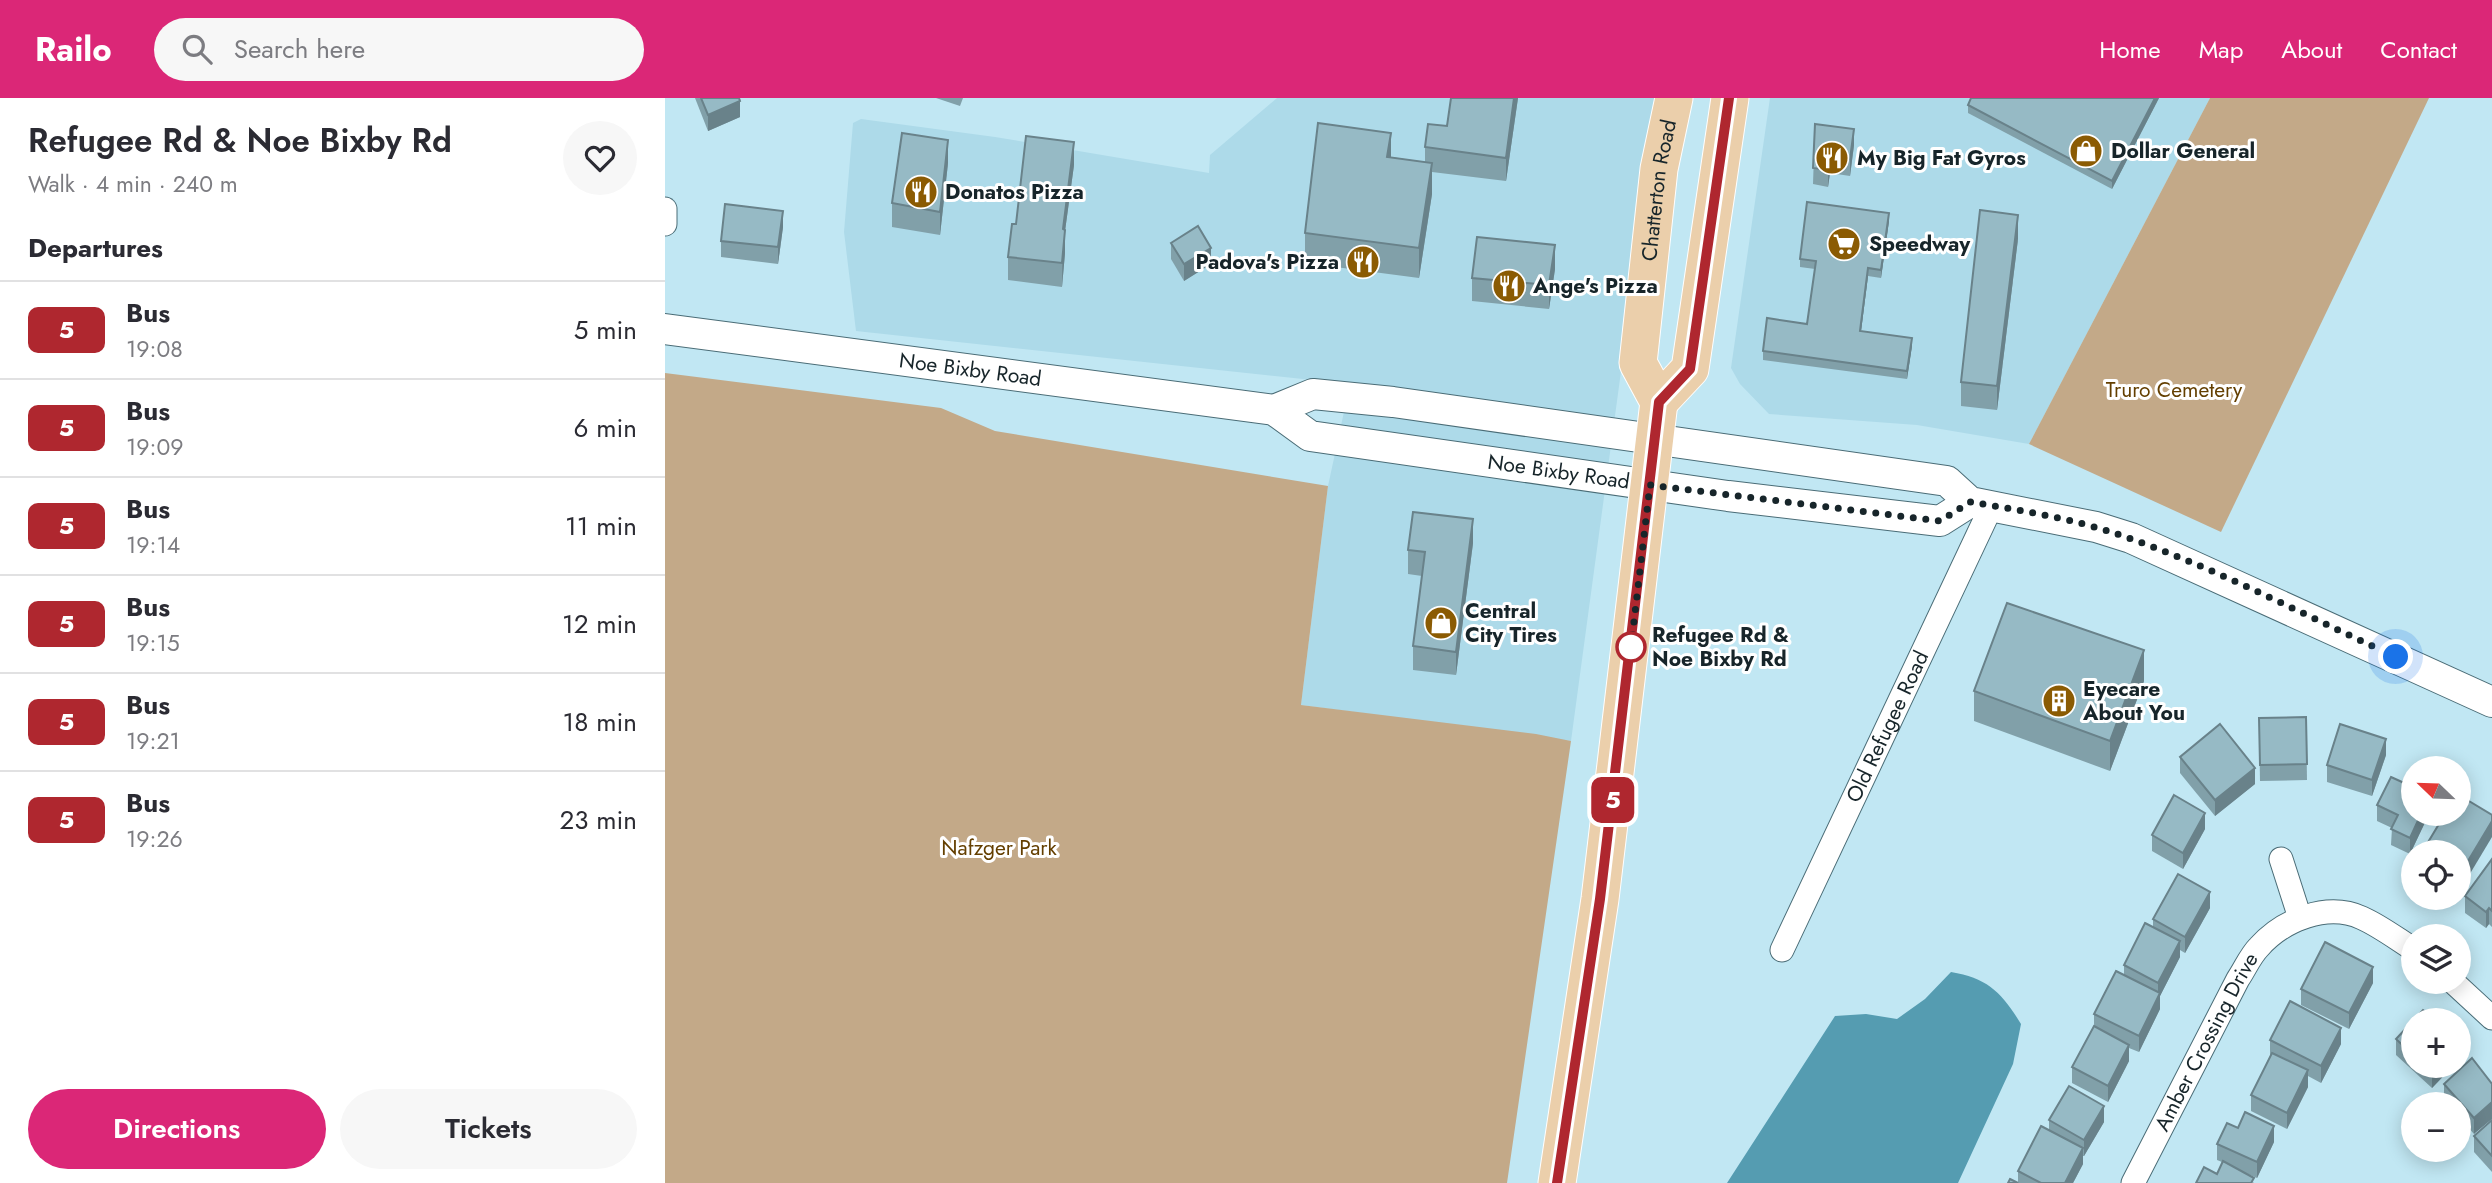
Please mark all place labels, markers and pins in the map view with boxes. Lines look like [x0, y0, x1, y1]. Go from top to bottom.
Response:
shop icon: Dollar General [2067, 132, 2105, 170]
place label: Dollar General [2111, 136, 2255, 166]
restaurant icon: My Big Fat Gyros [1813, 139, 1851, 177]
place label: My Big Fat Gyros [1857, 143, 2026, 173]
restaurant icon: Donatos Pizza [902, 173, 940, 211]
place label: Donatos Pizza [945, 177, 1084, 207]
supermarket icon: Speedway [1825, 225, 1863, 263]
place label: Speedway [1869, 229, 1971, 259]
restaurant icon: Padova's Pizza [1344, 243, 1382, 281]
place label: Padova's Pizza [1195, 247, 1339, 277]
restaurant icon: Ange's Pizza [1490, 267, 1528, 305]
place label: Ange's Pizza [1532, 271, 1658, 301]
place label: Central City Tires [1465, 596, 1557, 650]
shop icon: Central City Tires [1422, 604, 1460, 642]
place label: Refugee Rd & Noe Bixby Rd [1652, 620, 1789, 674]
marker: Refugee Rd & Noe Bixby Rd [1616, 632, 1646, 662]
place label: Eyecare About You [2082, 674, 2185, 728]
building icon: Eyecare About You [2040, 682, 2078, 720]

